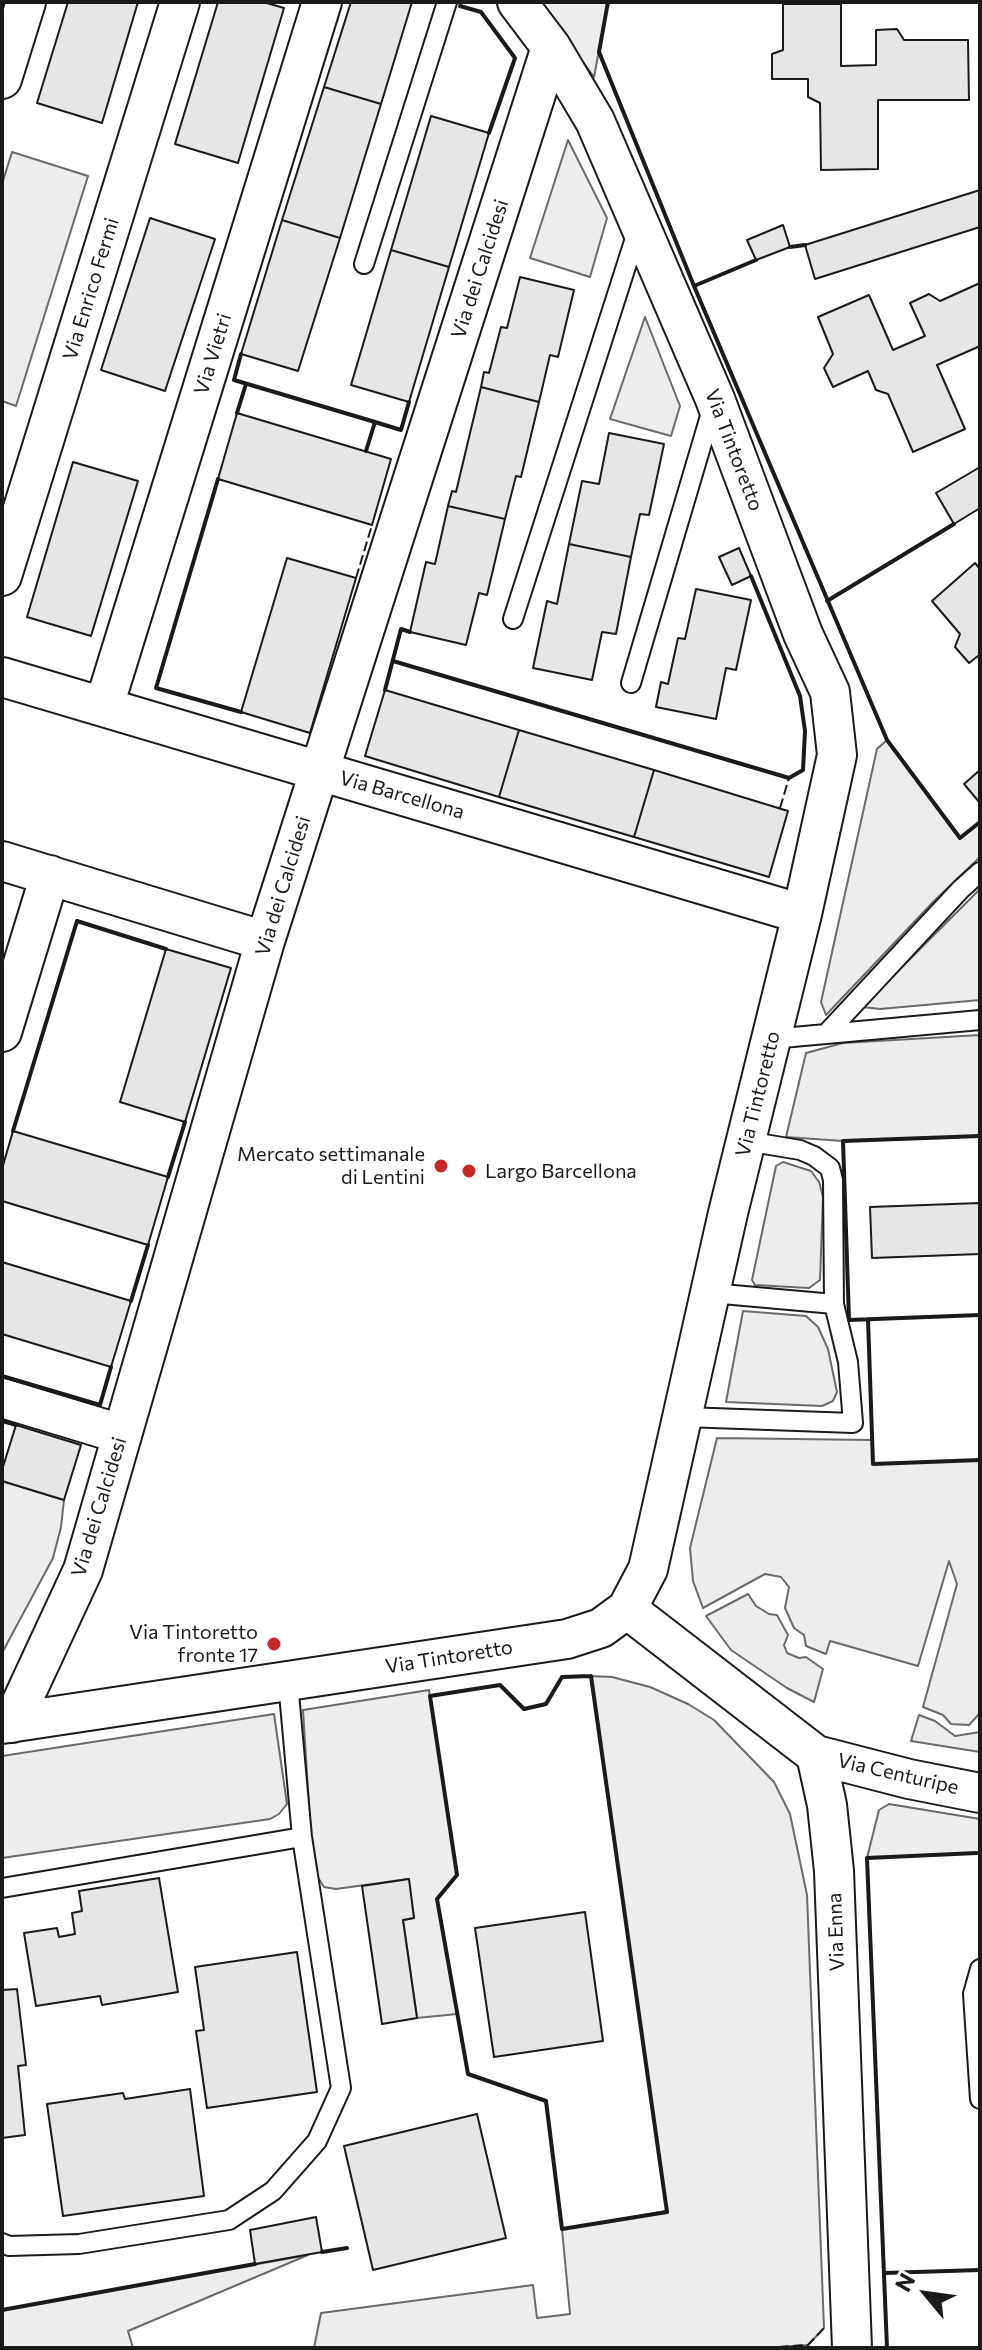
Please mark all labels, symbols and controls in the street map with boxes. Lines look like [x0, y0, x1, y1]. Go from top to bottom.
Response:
street label: Via dei Calcidesi [446, 196, 514, 342]
street label: Via Enrico Fermi [58, 215, 124, 363]
street label: Via Vietri [189, 310, 237, 398]
street label: Via Tintoretto [700, 386, 768, 514]
street label: Via Barcellona [337, 766, 467, 824]
street label: Via dei Calcidesi [250, 813, 316, 959]
street label: Via Tintoretto [731, 1029, 785, 1159]
place label: Mercato settimanale di Lentini [237, 1142, 425, 1189]
marker: Mercato settimanale di Lentini [432, 1157, 450, 1175]
place label: Largo Barcellona [485, 1159, 637, 1183]
marker: Largo Barcellona [460, 1162, 478, 1180]
street label: Via dei Calcidesi [66, 1434, 132, 1580]
place label: Via Tintoretto fronte 17 [129, 1620, 258, 1667]
marker: Via Tintoretto fronte 17 [265, 1635, 283, 1653]
street label: Via Tintoretto [383, 1635, 515, 1679]
street label: Via Centuripe [835, 1748, 961, 1800]
street label: Via Enna [823, 1892, 849, 1972]
north arrow [886, 2254, 966, 2334]
text: N [889, 2268, 920, 2296]

